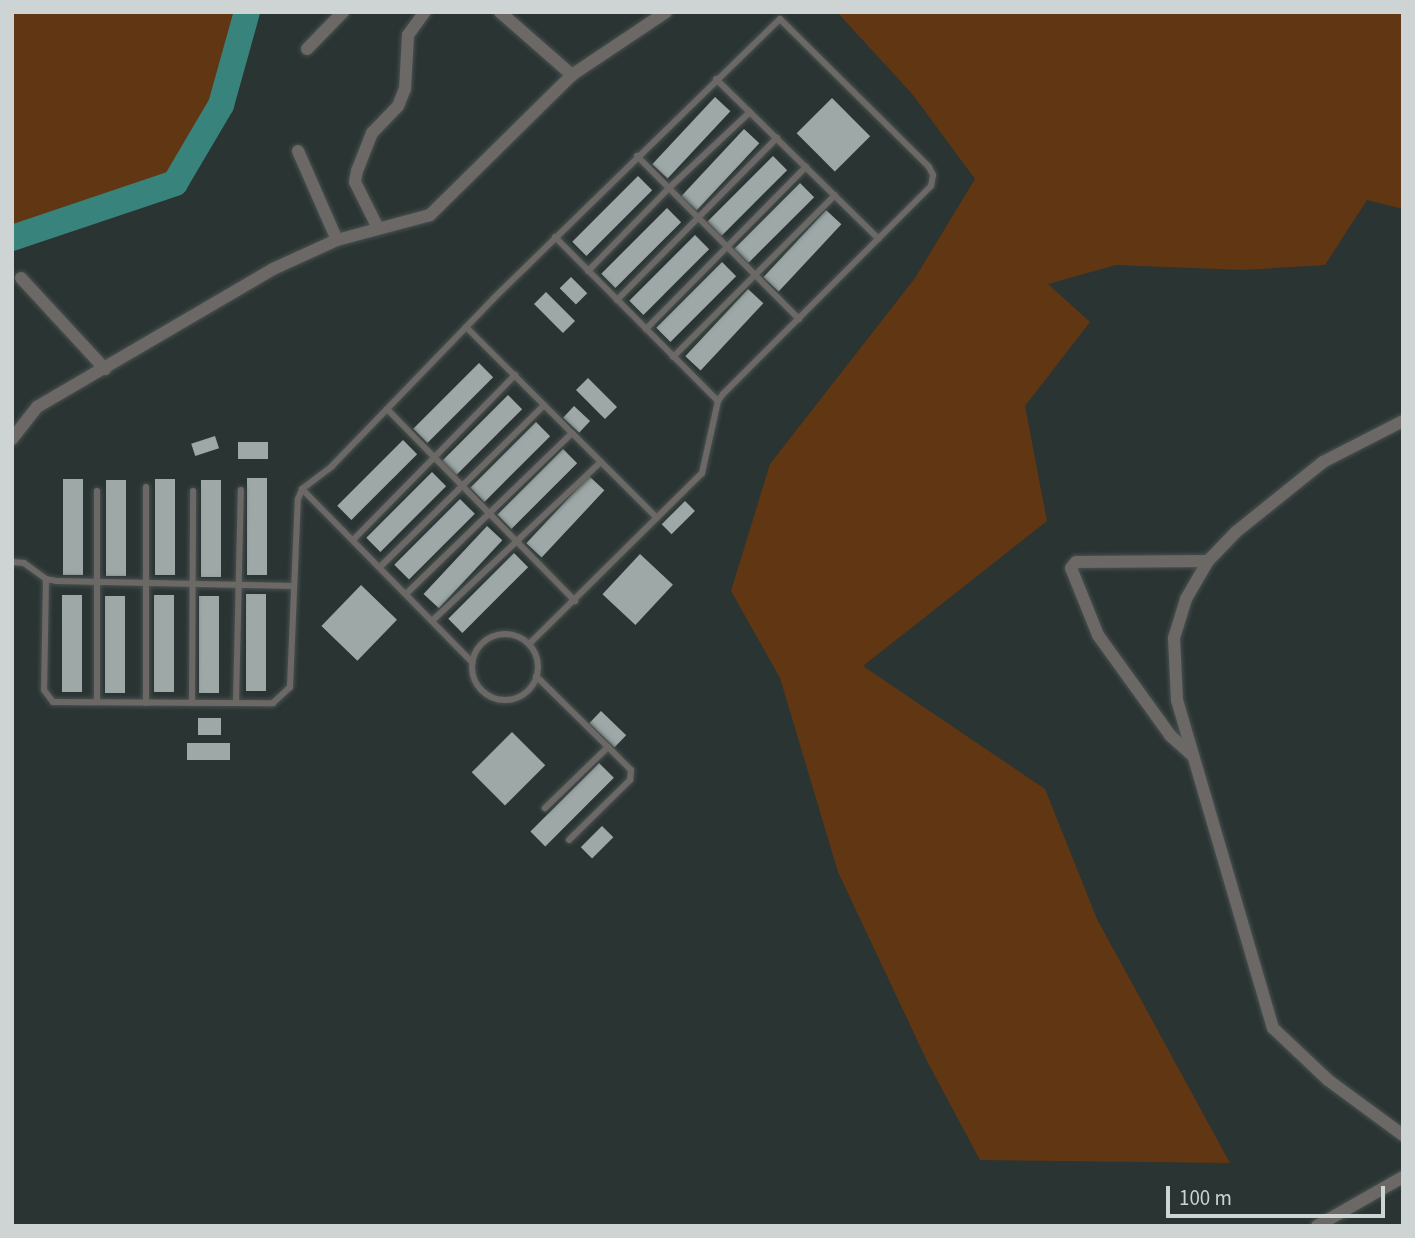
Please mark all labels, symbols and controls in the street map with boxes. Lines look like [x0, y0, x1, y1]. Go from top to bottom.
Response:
scale bar [1170, 1172, 1389, 1216]
text: 100 m [1179, 1183, 1232, 1213]

